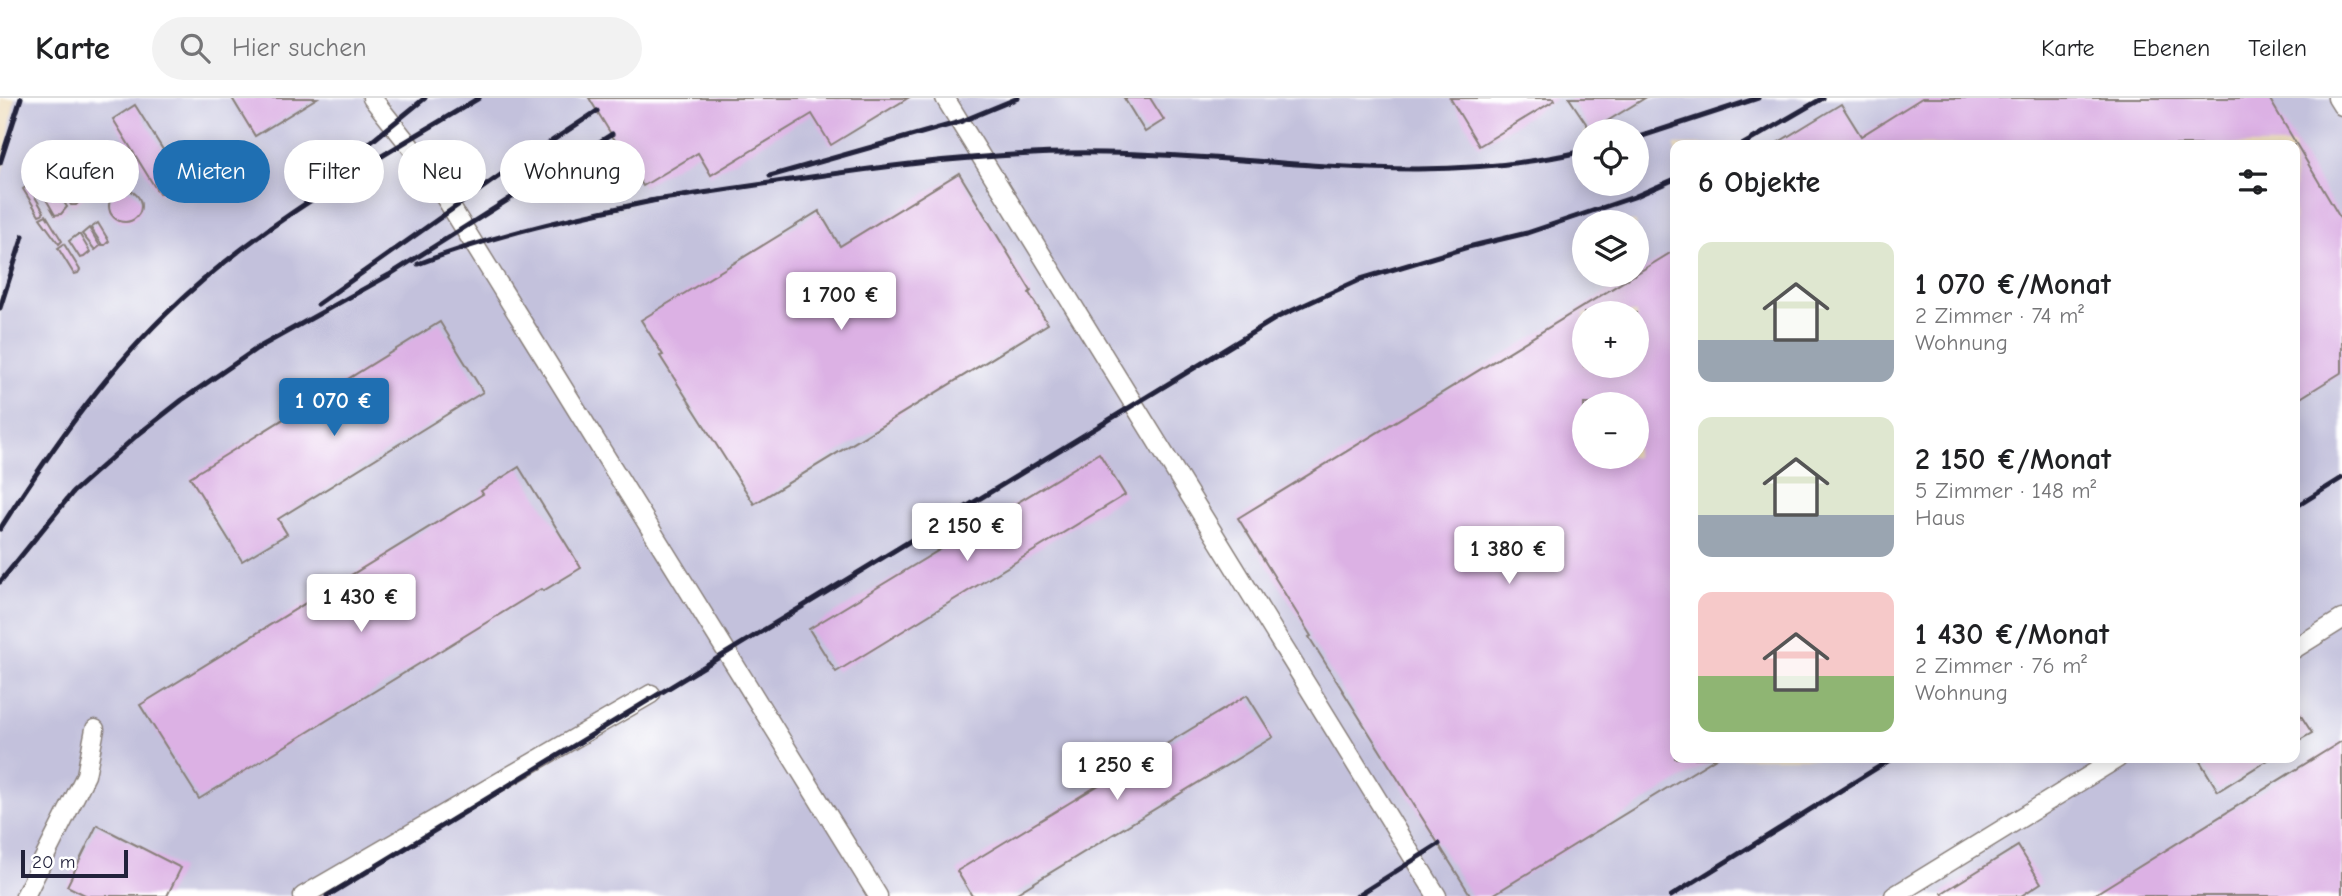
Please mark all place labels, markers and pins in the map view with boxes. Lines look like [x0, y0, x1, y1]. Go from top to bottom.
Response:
pin: 1 700 € [776, 272, 906, 332]
pin: 1 070 € [269, 378, 399, 438]
pin: 2 150 € [902, 504, 1032, 563]
pin: 1 380 € [1444, 526, 1574, 586]
pin: 1 430 € [296, 574, 426, 634]
pin: 1 250 € [1052, 742, 1182, 802]

